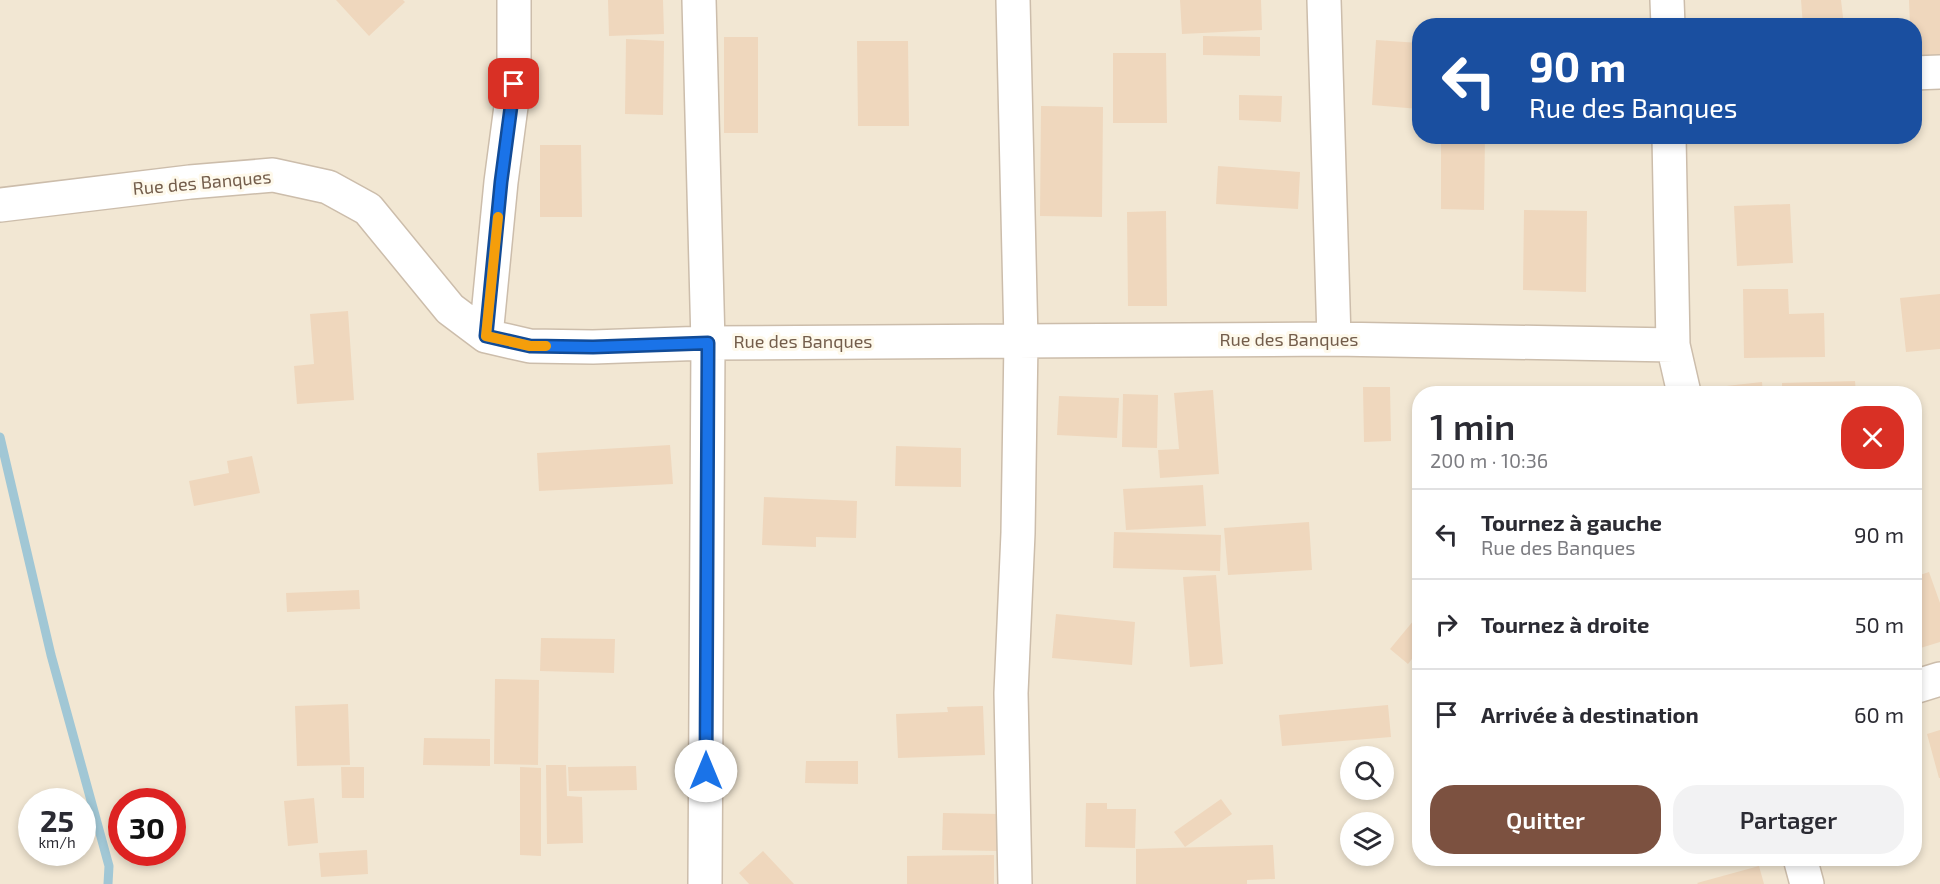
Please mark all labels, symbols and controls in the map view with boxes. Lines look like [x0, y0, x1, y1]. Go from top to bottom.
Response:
text: 90 m [1529, 40, 1626, 90]
icon: left [1430, 42, 1508, 120]
pin [488, 58, 539, 109]
icon: arrive [497, 67, 530, 100]
text: Rue des Banques [1529, 91, 1738, 123]
street label: Rue des Banques [132, 165, 272, 199]
street label: Rue des Banques [1219, 328, 1359, 350]
street label: Rue des Banques [733, 330, 873, 352]
text: 1 min [1430, 404, 1515, 447]
button: close [1841, 406, 1904, 469]
text: 200 m · 10:36 [1430, 448, 1548, 472]
text: Tournez à gauche [1481, 509, 1662, 535]
icon: left [1430, 518, 1463, 551]
text: 90 m [1854, 521, 1904, 547]
text: Rue des Banques [1481, 535, 1635, 559]
icon: right [1430, 608, 1463, 641]
text: Tournez à droite [1481, 611, 1650, 637]
text: 50 m [1855, 611, 1904, 637]
icon: arrive [1430, 698, 1463, 731]
text: Arrivée à destination [1481, 701, 1699, 727]
text: 60 m [1854, 701, 1904, 727]
position arrow [674, 739, 738, 803]
map controls [1340, 746, 1394, 866]
button: search [1340, 746, 1394, 800]
button: Quitter [1430, 785, 1661, 854]
button: Partager [1673, 785, 1904, 854]
speed limit sign: 30 [108, 788, 186, 866]
text: 25 [40, 802, 74, 838]
button: layers [1340, 812, 1394, 866]
text: km/h [38, 833, 76, 851]

